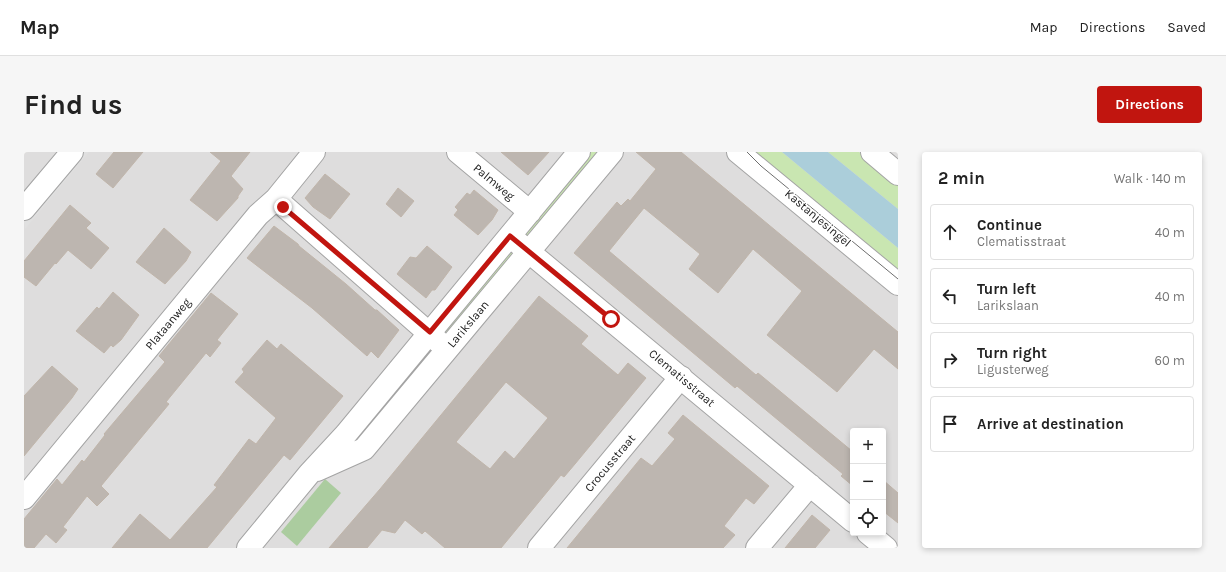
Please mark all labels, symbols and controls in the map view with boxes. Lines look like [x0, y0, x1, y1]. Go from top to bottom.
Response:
text: Map [20, 17, 59, 39]
text: Map [1030, 19, 1058, 36]
text: Directions [1080, 19, 1145, 36]
text: Saved [1167, 19, 1206, 36]
button: Directions [1097, 86, 1202, 123]
text: Find us [24, 88, 123, 121]
street label: Palmweg [471, 161, 518, 203]
text: 2 min [938, 168, 985, 188]
text: Walk · 140 m [1114, 171, 1186, 186]
street label: Kastanjesingel [782, 186, 854, 250]
route end [274, 198, 292, 216]
text: Continue [977, 216, 1042, 234]
icon: ahead [939, 221, 961, 243]
text: 40 m [1155, 225, 1185, 240]
text: Clematisstraat [977, 234, 1066, 249]
text: Turn left [977, 280, 1036, 298]
icon: left [939, 285, 961, 307]
text: 40 m [1155, 289, 1185, 304]
street label: Plataanweg [142, 295, 194, 353]
street label: Larikslaan [444, 298, 492, 350]
text: Larikslaan [977, 298, 1039, 313]
route start [602, 310, 620, 328]
text: Turn right [977, 344, 1047, 362]
street label: Clematisstraat [646, 346, 718, 410]
icon: right [939, 349, 961, 371]
text: 60 m [1155, 353, 1185, 368]
text: Ligusterweg [977, 362, 1049, 377]
icon: arrive [939, 413, 961, 435]
text: Arrive at destination [977, 415, 1124, 433]
map controls [850, 428, 886, 536]
button: + [850, 428, 886, 464]
street label: Crocusstraat [582, 431, 638, 495]
button: − [850, 464, 886, 500]
button: locate [850, 500, 886, 536]

